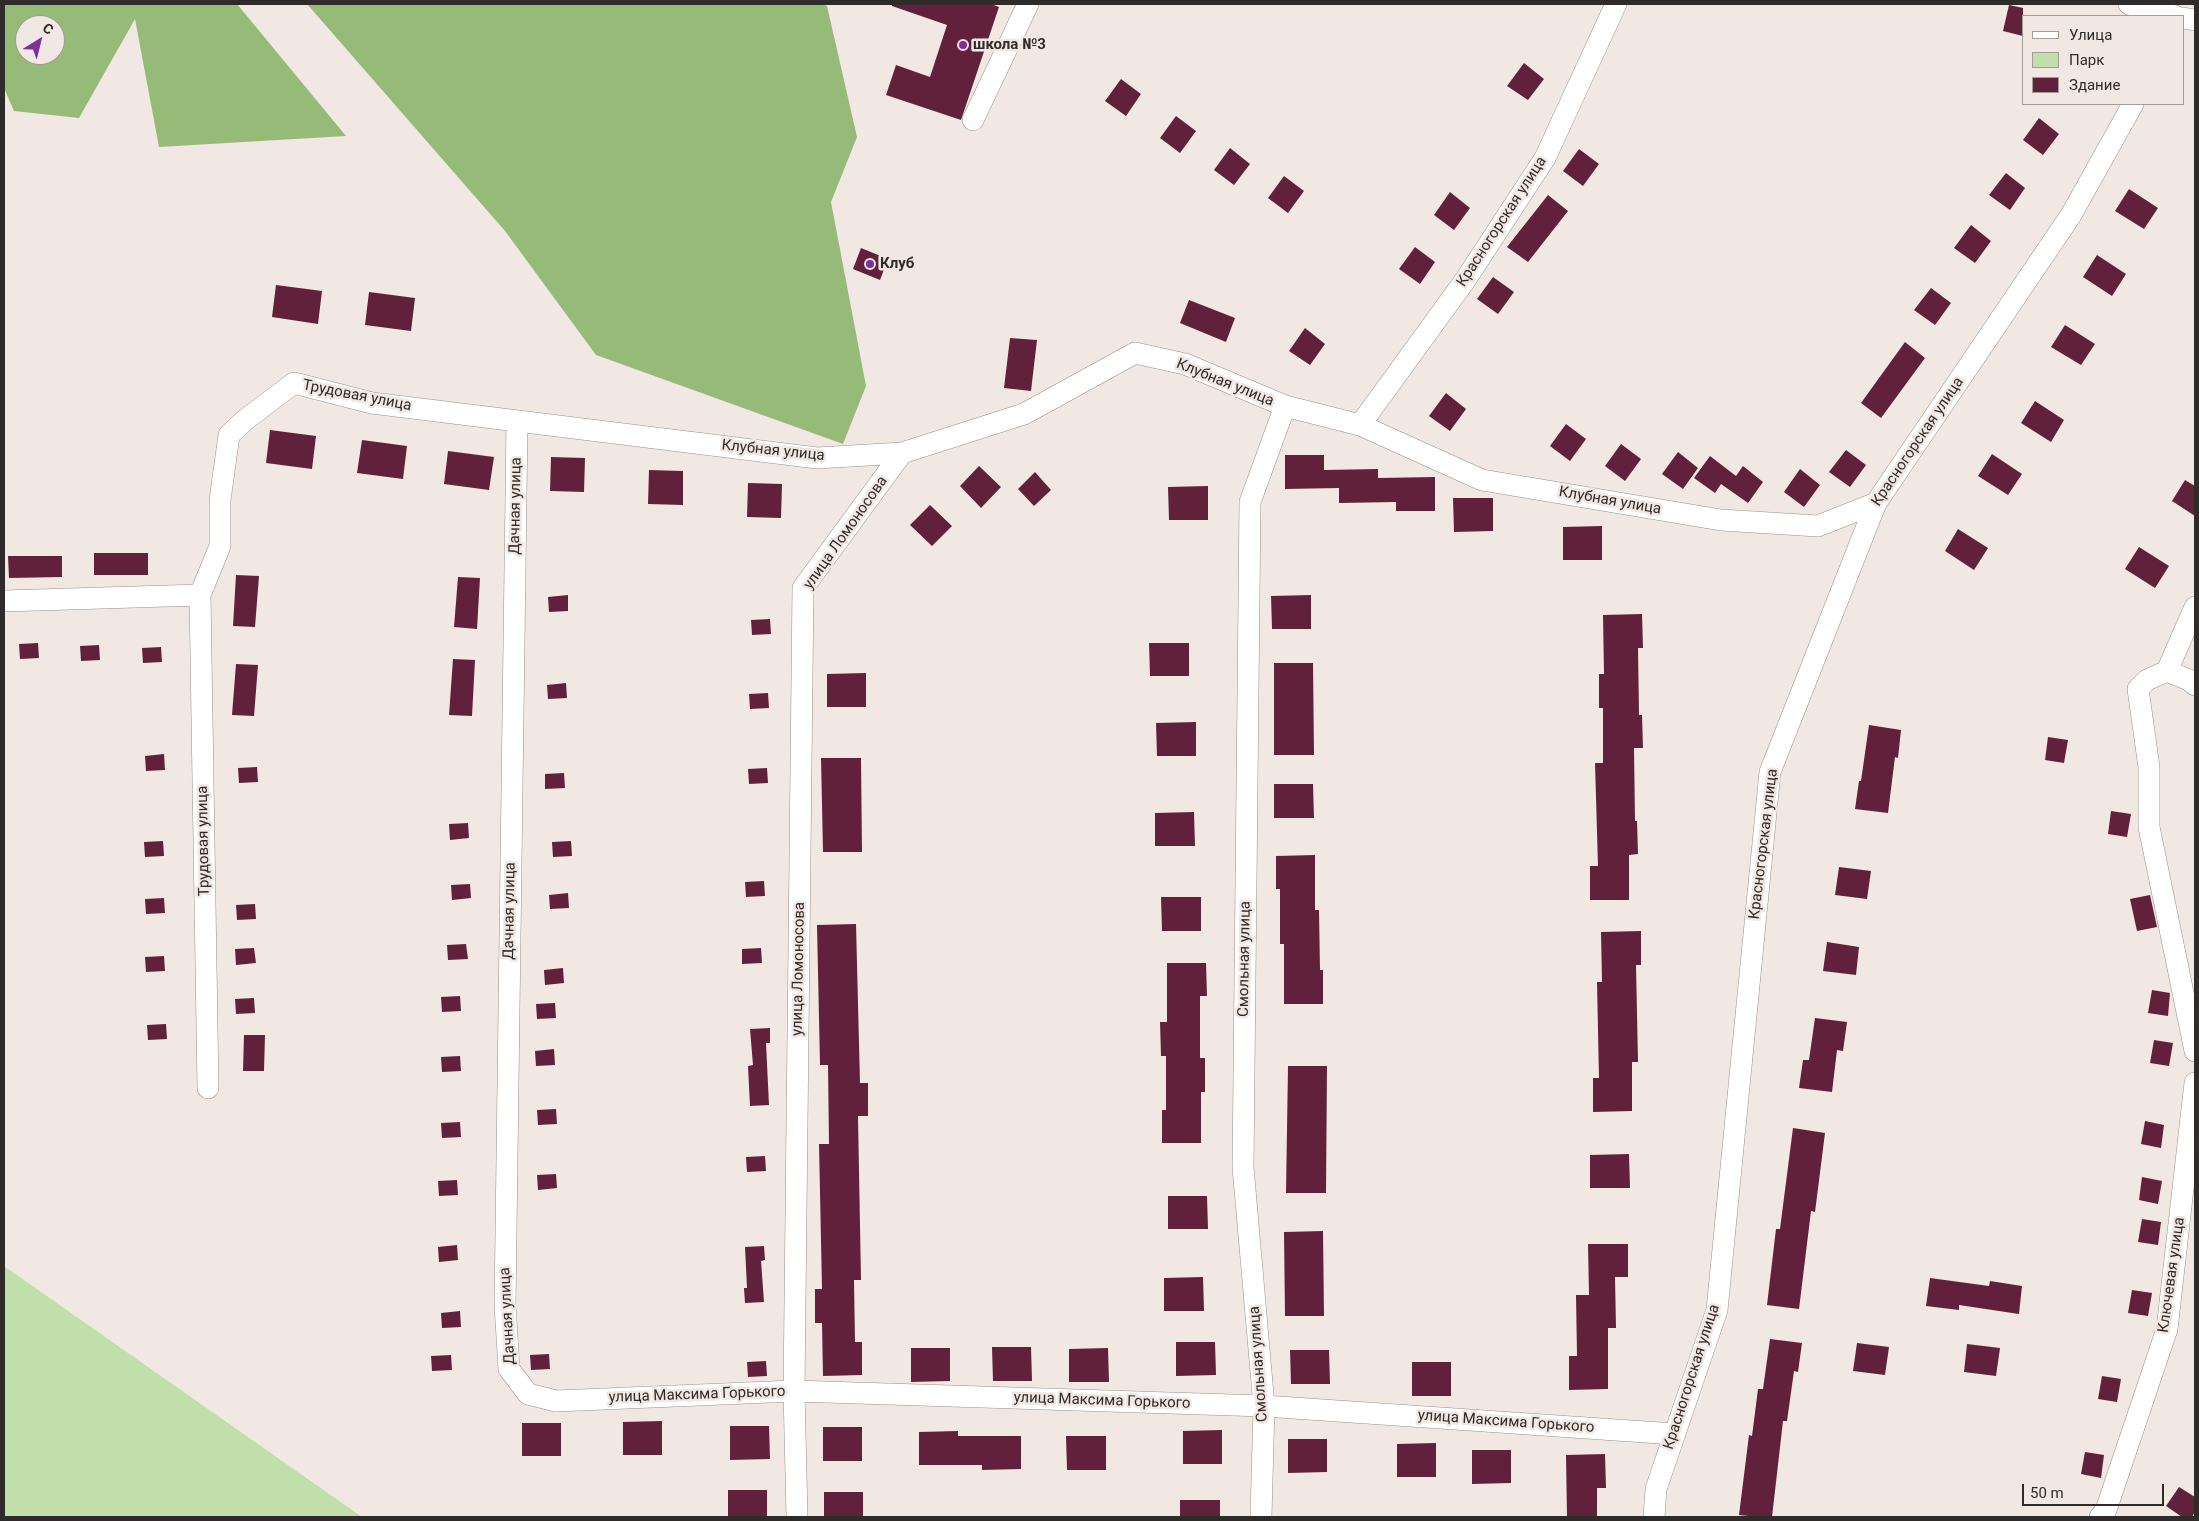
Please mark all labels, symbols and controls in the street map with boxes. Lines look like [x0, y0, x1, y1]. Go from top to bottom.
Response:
north arrow [15, 15, 65, 65]
legend [2022, 15, 2184, 105]
text: С [40, 20, 57, 38]
text: Улица [2069, 26, 2112, 44]
place label: школа №3 [973, 36, 1046, 54]
marker: школа №3 [957, 39, 969, 51]
text: Парк [2069, 51, 2104, 69]
text: Здание [2069, 76, 2120, 94]
street label: Красногорская улица [1453, 154, 1551, 290]
place label: Клуб [880, 255, 914, 273]
marker: Клуб [864, 258, 876, 270]
street label: Клубная улица [1174, 355, 1276, 411]
street label: Красногорская улица [1868, 374, 1968, 510]
street label: Трудовая улица [301, 377, 413, 415]
street label: Клубная улица [721, 437, 825, 465]
street label: Дачная улица [506, 457, 526, 555]
street label: улица Ломоносова [800, 473, 892, 593]
street label: Клубная улица [1557, 483, 1663, 519]
street label: Красногорская улица [1746, 768, 1782, 920]
street label: Трудовая улица [194, 786, 214, 896]
street label: Дачная улица [500, 862, 520, 960]
street label: Смольная улица [1235, 901, 1255, 1017]
street label: улица Ломоносова [789, 902, 809, 1036]
street label: Ключевая улица [2155, 1216, 2189, 1334]
street label: Дачная улица [496, 1267, 520, 1365]
street label: Красногорская улица [1660, 1302, 1724, 1452]
street label: Смольная улица [1246, 1305, 1272, 1423]
street label: улица Максима Горького [608, 1383, 786, 1407]
street label: улица Максима Горького [1013, 1389, 1191, 1413]
street label: улица Максима Горького [1417, 1407, 1595, 1437]
scale bar [2024, 1474, 2166, 1506]
text: 50 m [2030, 1484, 2064, 1502]

